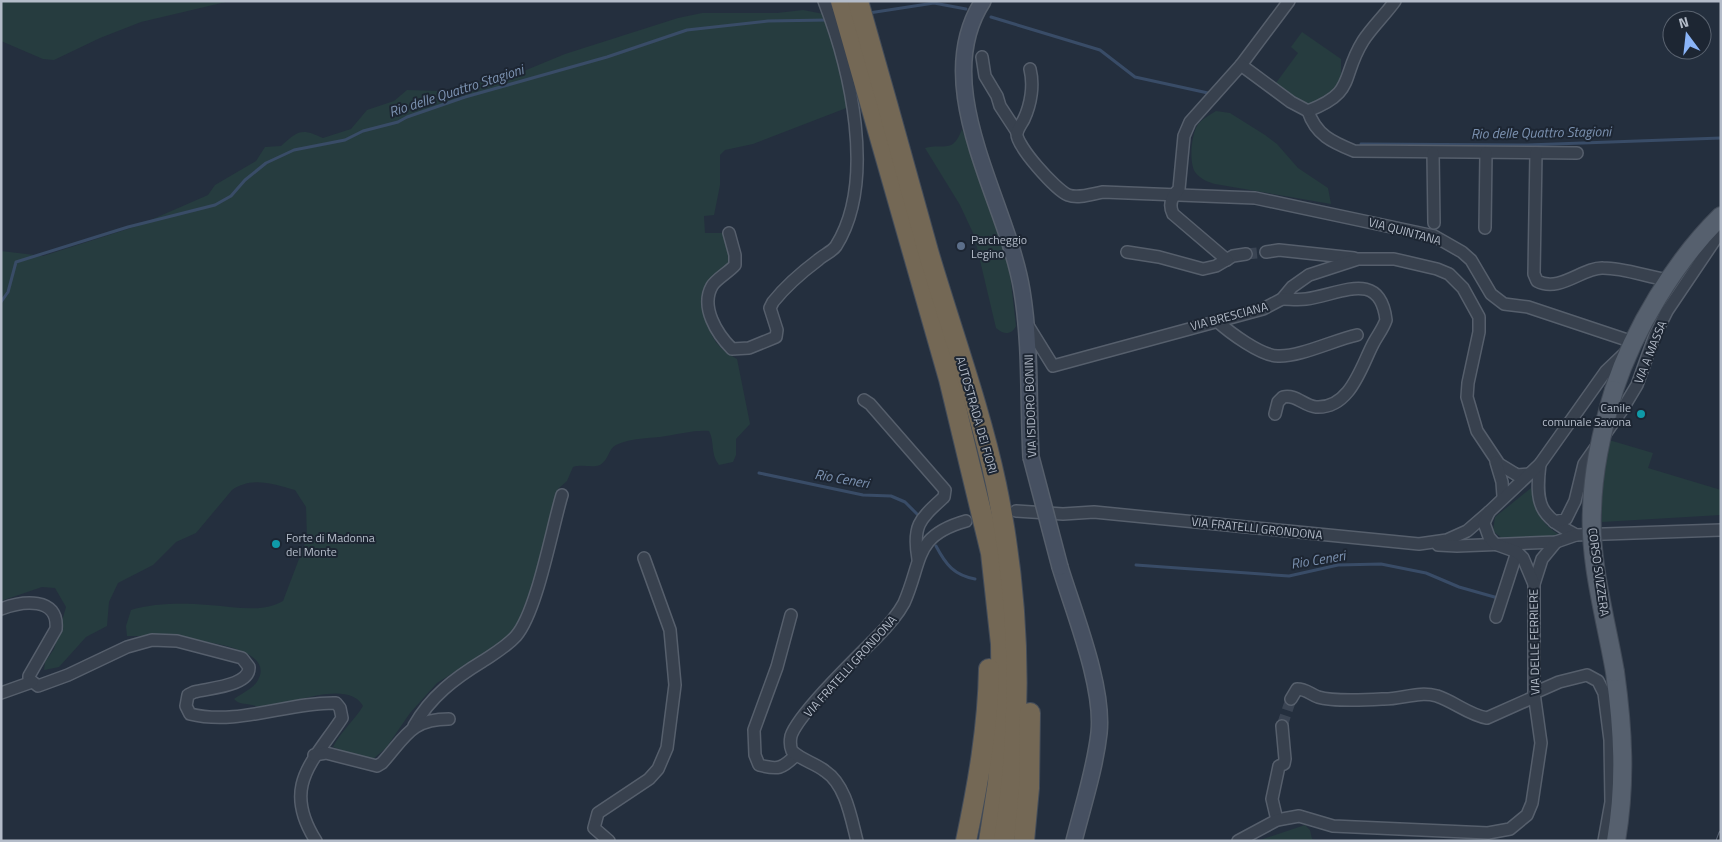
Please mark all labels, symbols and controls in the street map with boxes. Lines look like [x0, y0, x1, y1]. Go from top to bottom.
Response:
north arrow [1662, 10, 1712, 60]
text: N [1676, 11, 1691, 33]
water label: Rio delle Quattro Stagioni [386, 58, 528, 122]
water label: Rio delle Quattro Stagioni [1471, 120, 1613, 144]
street label: VIA QUINTANA [1367, 212, 1443, 250]
place label: Parcheggio Legino [971, 230, 1027, 263]
marker: Parcheggio Legino [955, 240, 967, 252]
street label: VIA BRESCIANA [1188, 297, 1270, 335]
street label: VIA A MASSA [1629, 318, 1671, 386]
street label: AUTOSTRADA DEI FIORI [951, 354, 1003, 476]
street label: VIA ISIDORO BONINI [1019, 354, 1041, 458]
place label: Canile comunale Savona [1542, 398, 1631, 431]
marker: Canile comunale Savona [1635, 408, 1647, 420]
water label: Rio Ceneri [813, 463, 873, 493]
street label: VIA FRATELLI GRONDONA [1191, 512, 1323, 544]
street label: CORSO SVIZZERA [1583, 527, 1615, 617]
place label: Forte di Madonna del Monte [286, 528, 375, 561]
marker: Forte di Madonna del Monte [270, 538, 282, 550]
water label: Rio Ceneri [1289, 544, 1349, 574]
street label: VIA DELLE FERRIERE [1524, 588, 1544, 695]
street label: VIA FRATELLI GRONDONA [799, 611, 901, 721]

